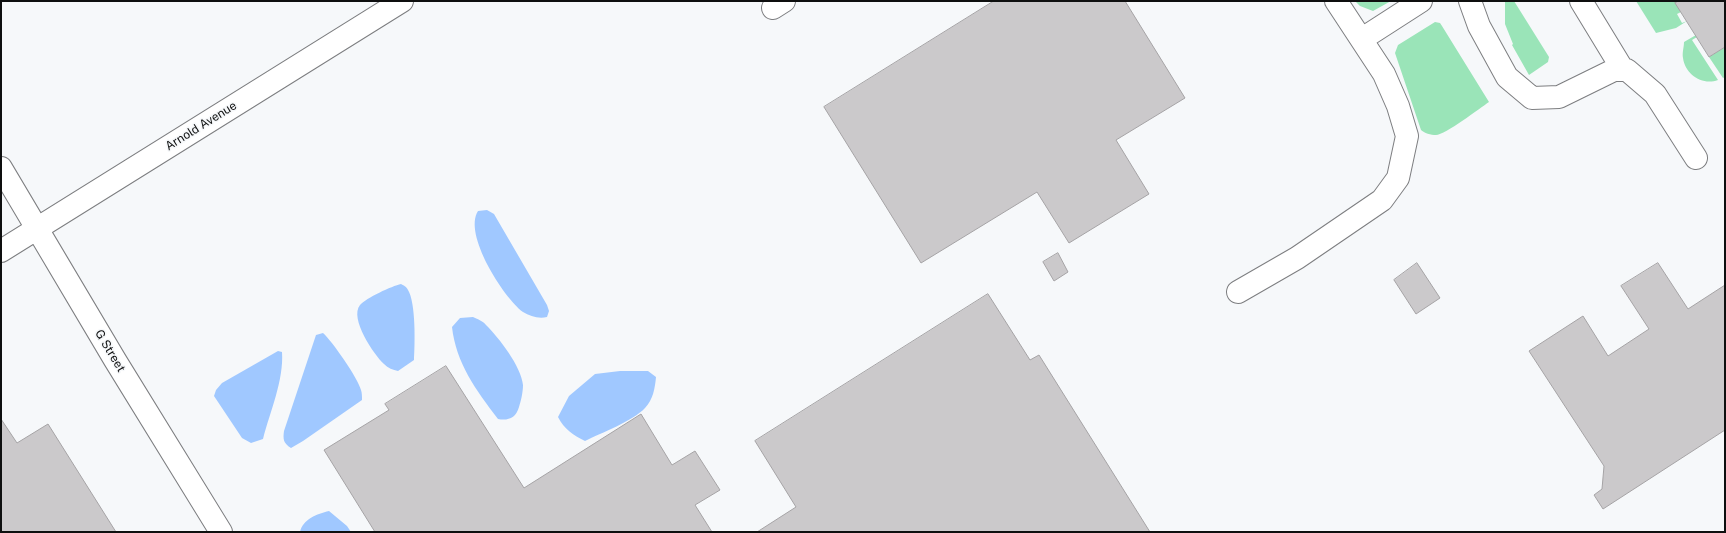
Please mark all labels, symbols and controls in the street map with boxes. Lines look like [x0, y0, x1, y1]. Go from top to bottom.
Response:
street label: Arnold Avenue [163, 98, 239, 154]
street label: G Street [92, 327, 128, 375]

